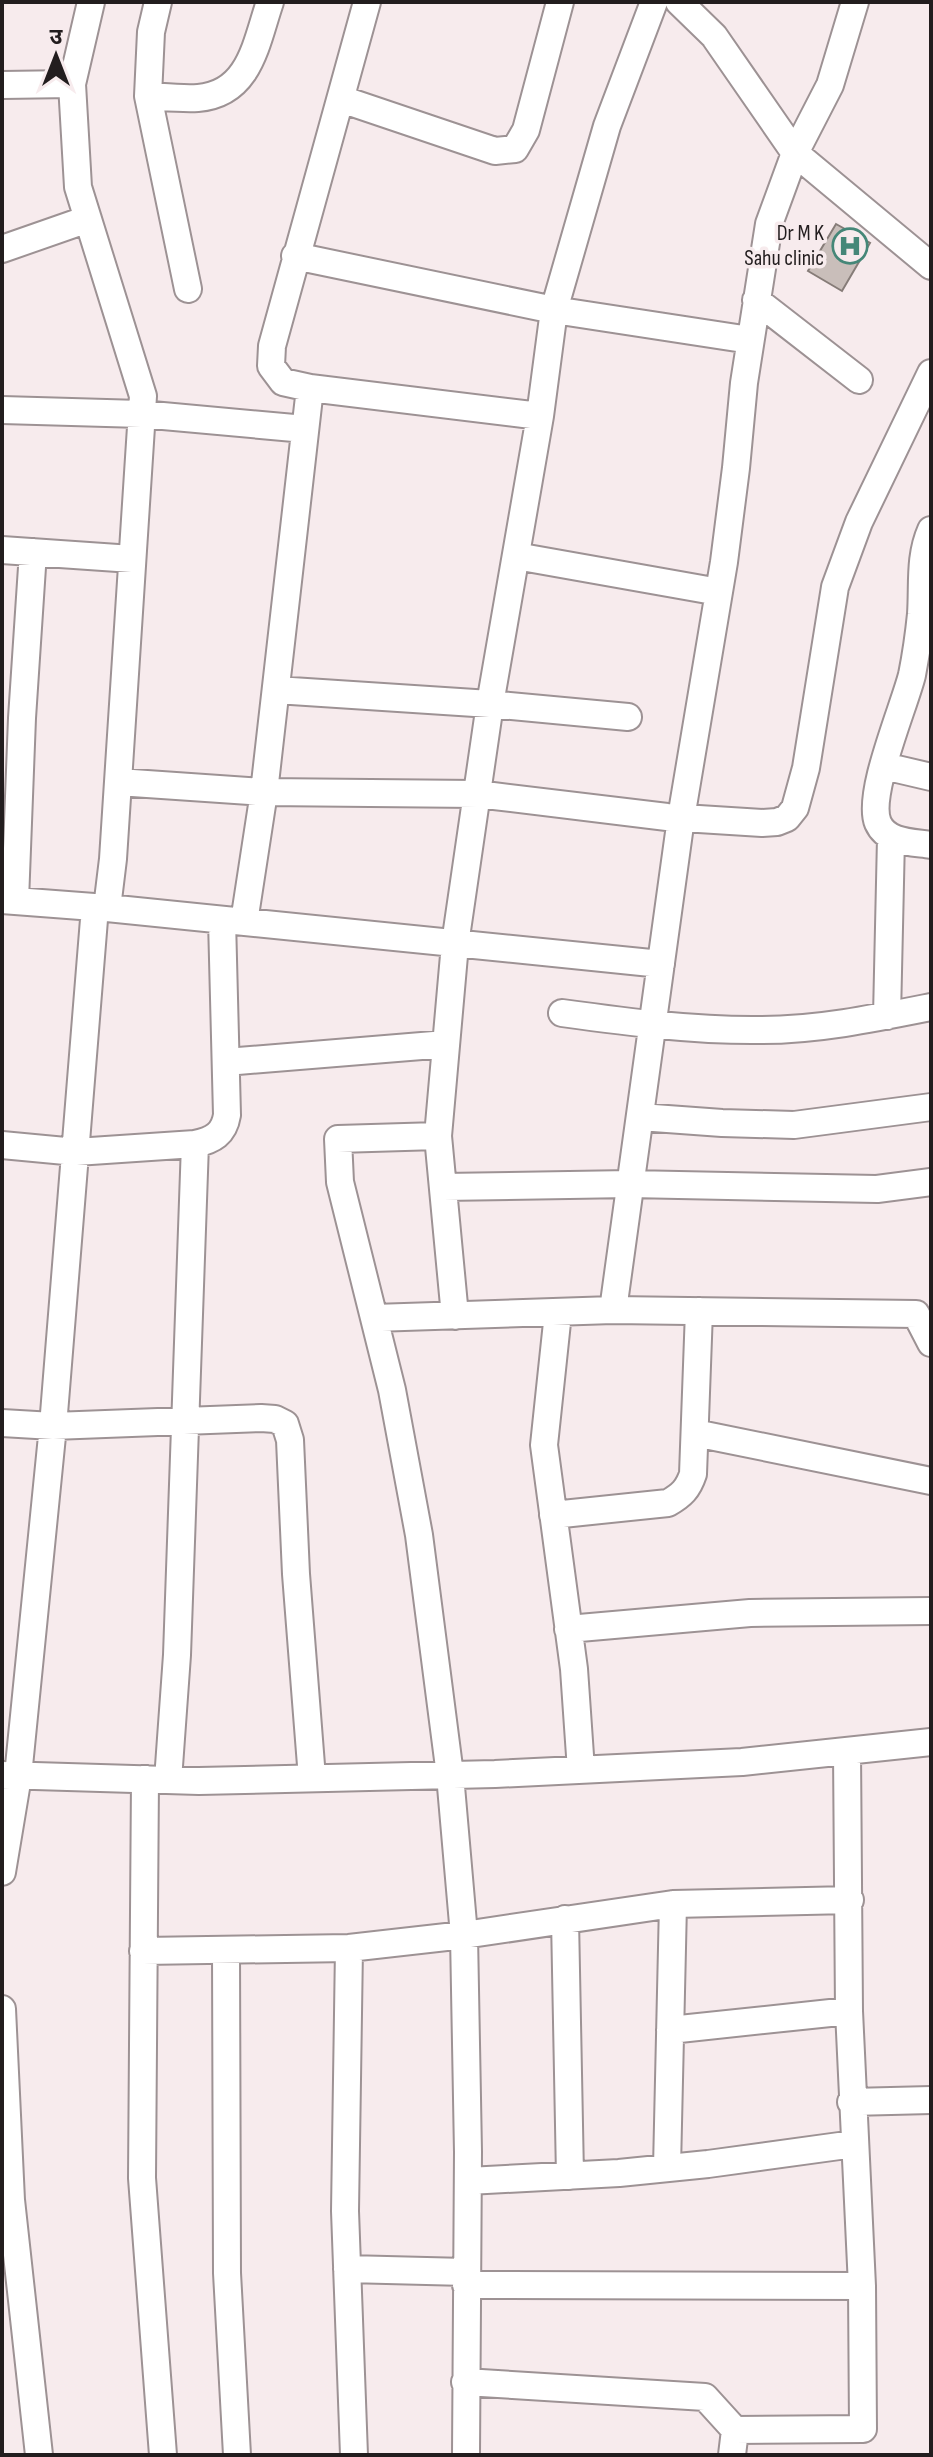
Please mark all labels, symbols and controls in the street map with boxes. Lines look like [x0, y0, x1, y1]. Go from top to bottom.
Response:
north arrow [16, 16, 96, 96]
text: उ [50, 24, 64, 51]
place label: Dr M K Sahu clinic [744, 220, 824, 272]
hospital icon: Dr M K Sahu clinic [831, 227, 869, 265]

